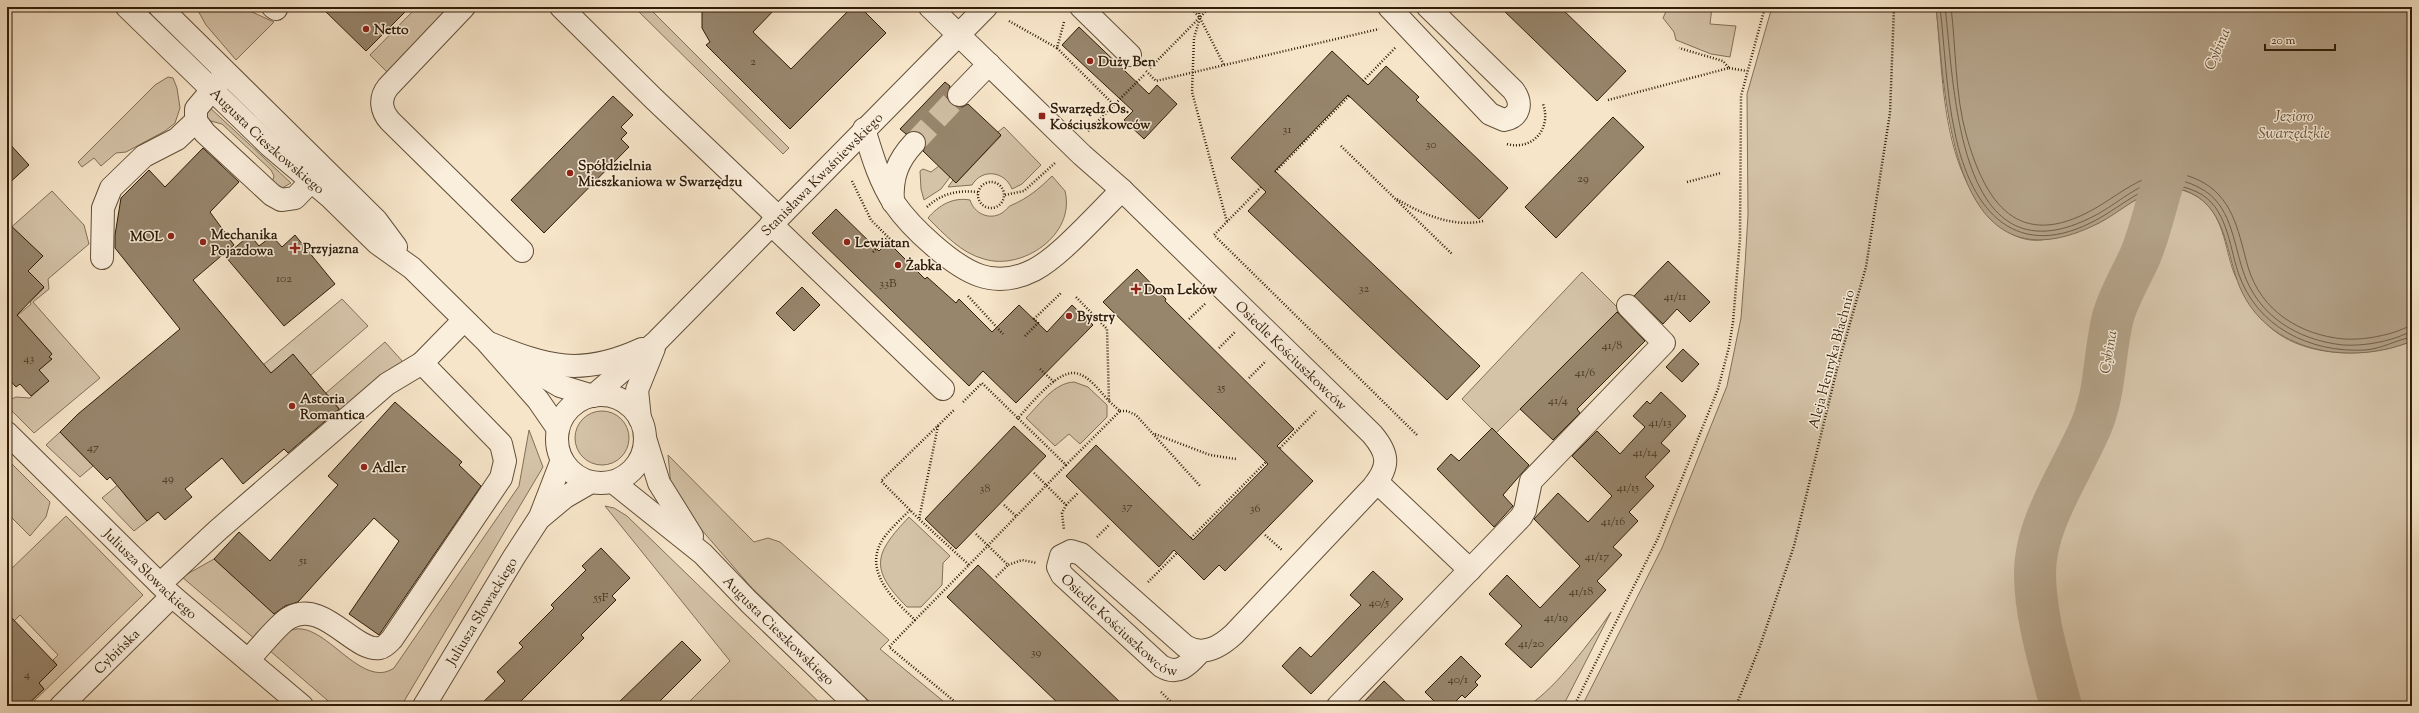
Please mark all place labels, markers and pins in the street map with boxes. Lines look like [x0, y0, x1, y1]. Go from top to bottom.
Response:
place label: Netto [374, 21, 409, 41]
marker: Netto [361, 24, 371, 34]
place label: Duży Ben [1098, 53, 1157, 73]
marker: Duży Ben [1085, 56, 1095, 66]
place label: Swarzędz Os. Kościuszkowców [1050, 100, 1151, 136]
marker: Swarzędz Os. Kościuszkowców [1037, 111, 1047, 121]
place label: Spółdzielnia Mieszkaniowa w Swarzędzu [578, 157, 743, 193]
marker: Spółdzielnia Mieszkaniowa w Swarzędzu [565, 168, 575, 178]
place label: Mechanika Pojazdowa [211, 226, 278, 262]
place label: MOL [130, 228, 164, 248]
marker: MOL [166, 231, 176, 241]
place label: Lewiatan [855, 234, 911, 254]
marker: Mechanika Pojazdowa [198, 237, 208, 247]
marker: Lewiatan [842, 237, 852, 247]
place label: Przyjazna [303, 240, 359, 260]
marker: Przyjazna [290, 243, 300, 253]
place label: Żabka [906, 257, 942, 277]
marker: Żabka [893, 260, 903, 270]
place label: Dom Leków [1144, 281, 1218, 301]
marker: Dom Leków [1131, 284, 1141, 294]
place label: Bystry [1077, 308, 1115, 328]
marker: Bystry [1064, 311, 1074, 321]
place label: Astoria Romantica [300, 390, 365, 426]
marker: Astoria Romantica [287, 401, 297, 411]
place label: Adler [372, 459, 407, 479]
marker: Adler [359, 462, 369, 472]

